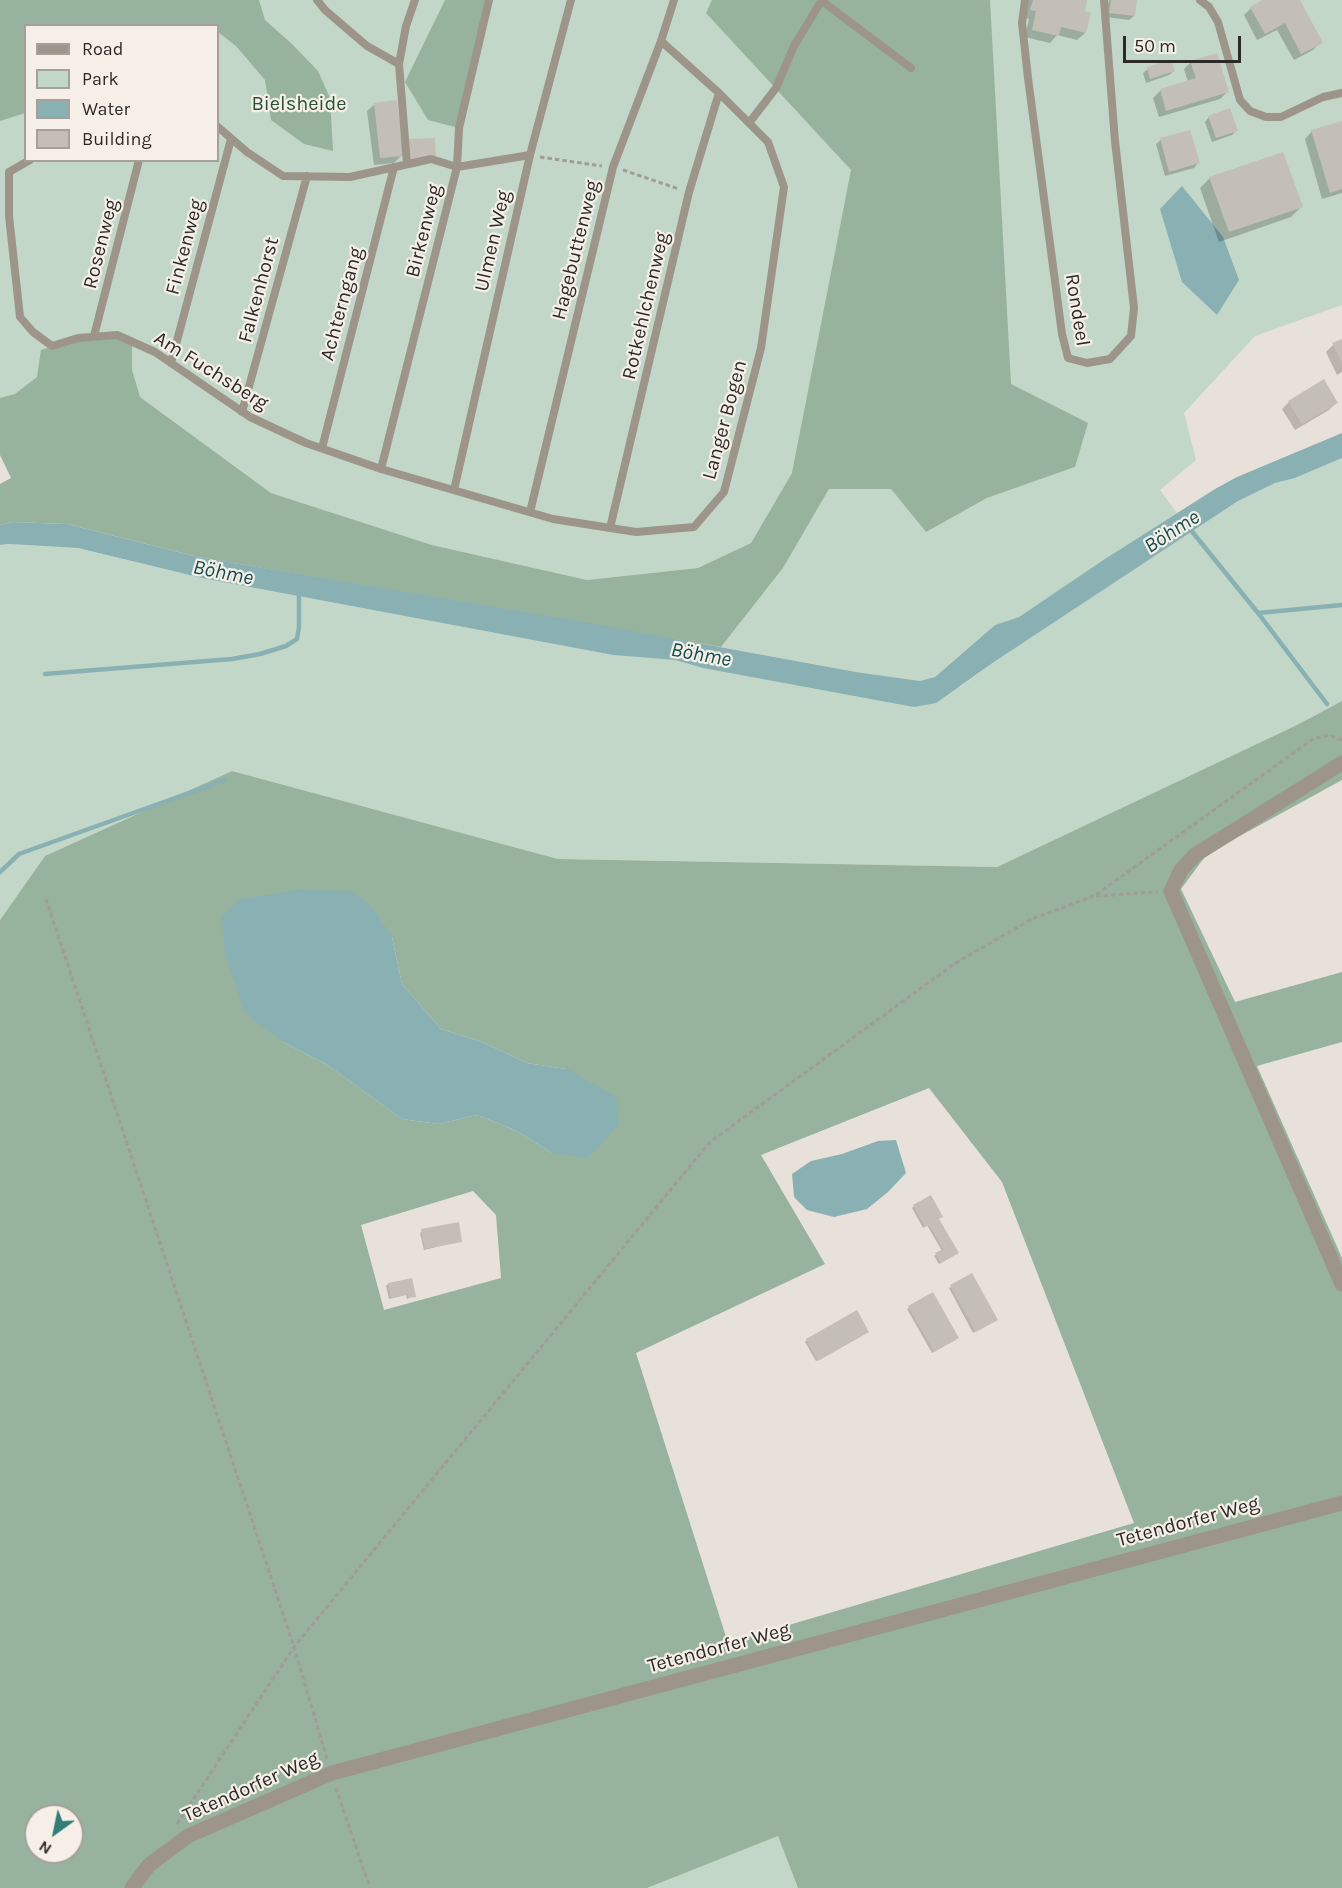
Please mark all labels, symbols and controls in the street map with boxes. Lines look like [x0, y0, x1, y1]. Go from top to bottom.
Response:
legend [24, 24, 219, 162]
scale bar [1126, 24, 1244, 62]
text: 50 m [1134, 35, 1176, 57]
text: Road [82, 38, 123, 60]
text: Park [82, 68, 119, 90]
park label: Bielsheide [251, 92, 347, 116]
text: Water [82, 98, 130, 120]
text: Building [82, 128, 152, 150]
street label: Hagebuttenweg [547, 178, 605, 322]
street label: Birkenweg [401, 182, 447, 280]
street label: Ulmen Weg [470, 188, 516, 294]
street label: Rosenweg [78, 196, 124, 292]
street label: Finkenweg [161, 196, 209, 298]
street label: Rotkehlchenweg [617, 230, 675, 382]
street label: Falkenhorst [233, 235, 285, 345]
street label: Achterngang [315, 245, 369, 363]
street label: Rondeel [1059, 272, 1095, 348]
street label: Am Fuchsberg [149, 326, 273, 416]
street label: Langer Bogen [697, 358, 753, 482]
water label: Böhme [1140, 505, 1204, 559]
water label: Böhme [191, 555, 255, 591]
water label: Böhme [669, 637, 733, 673]
street label: Tetendorfer Weg [1114, 1491, 1262, 1553]
street label: Tetendorfer Weg [645, 1617, 793, 1679]
street label: Tetendorfer Weg [179, 1746, 323, 1828]
north arrow [24, 1804, 84, 1864]
text: N [35, 1837, 55, 1859]

